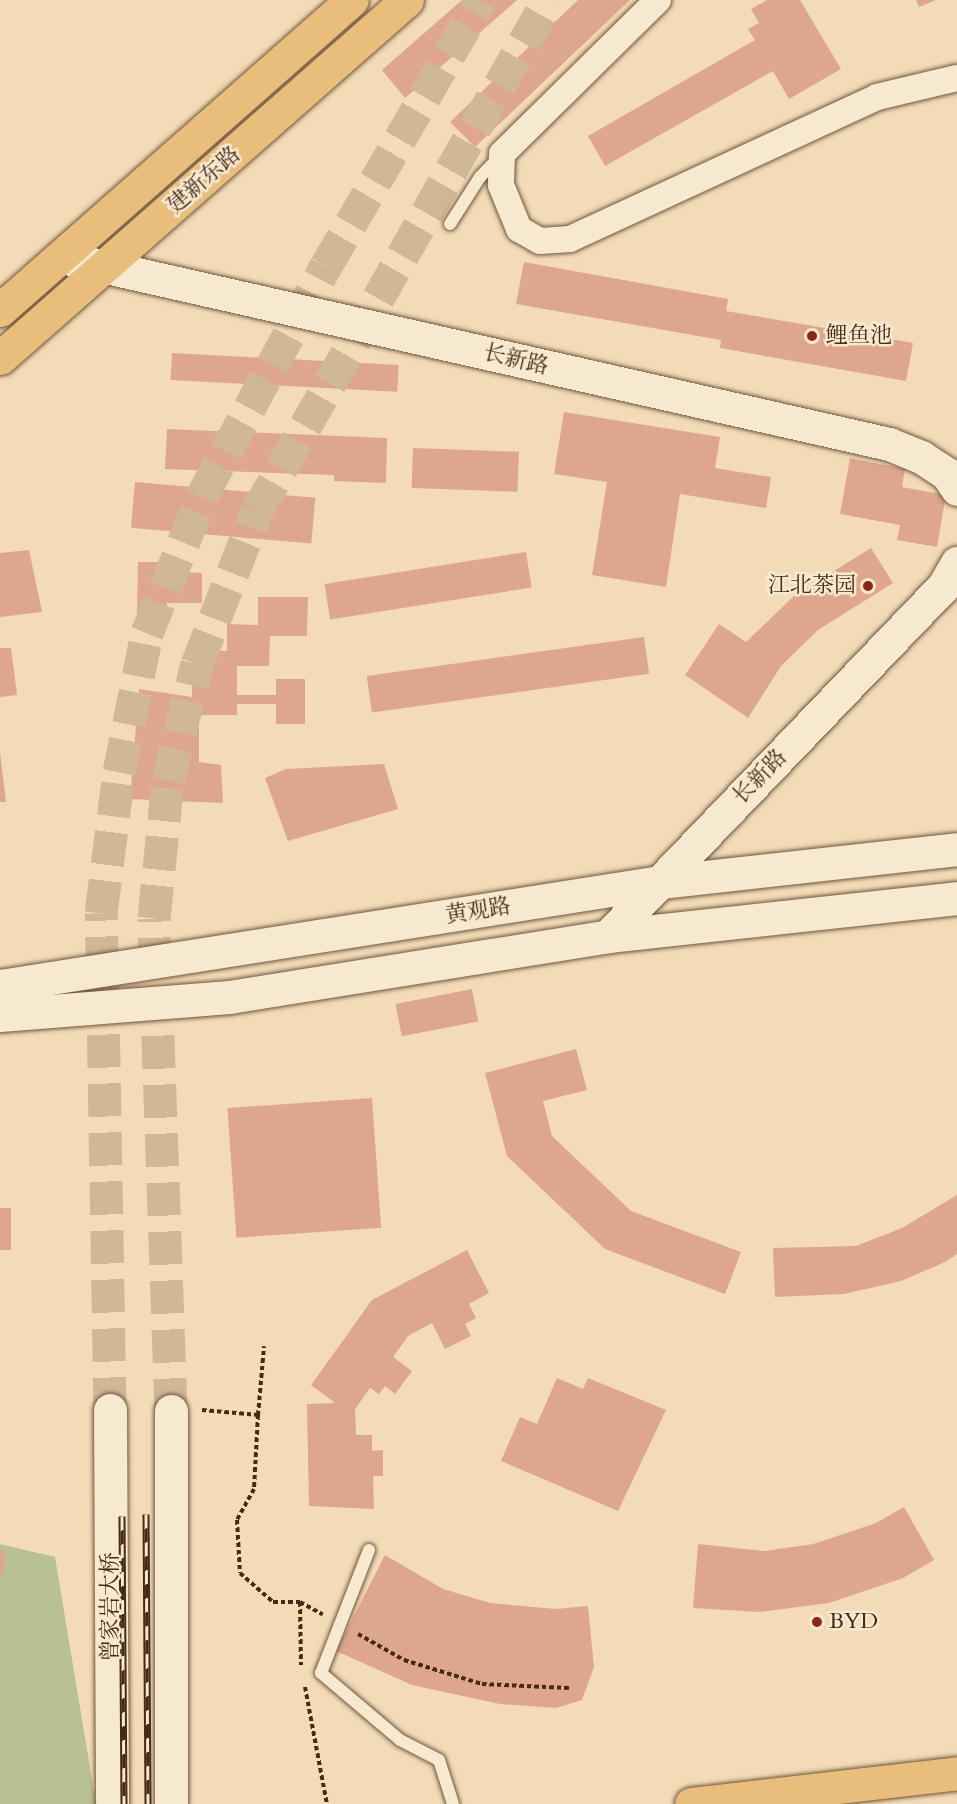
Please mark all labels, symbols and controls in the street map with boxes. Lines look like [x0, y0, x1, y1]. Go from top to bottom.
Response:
street label: 建新东路 [162, 141, 246, 219]
place label: 鲤鱼池 [826, 323, 892, 349]
marker: 鲤鱼池 [803, 327, 821, 345]
street label: 长新路 [481, 340, 551, 380]
place label: 江北茶园 [768, 573, 856, 599]
marker: 江北茶园 [861, 579, 875, 593]
street label: 长新路 [728, 744, 792, 810]
street label: 黄观路 [443, 893, 513, 929]
street label: 曾家岩大桥 [98, 1552, 124, 1662]
place label: BYD [829, 1609, 878, 1635]
marker: BYD [810, 1615, 824, 1629]

